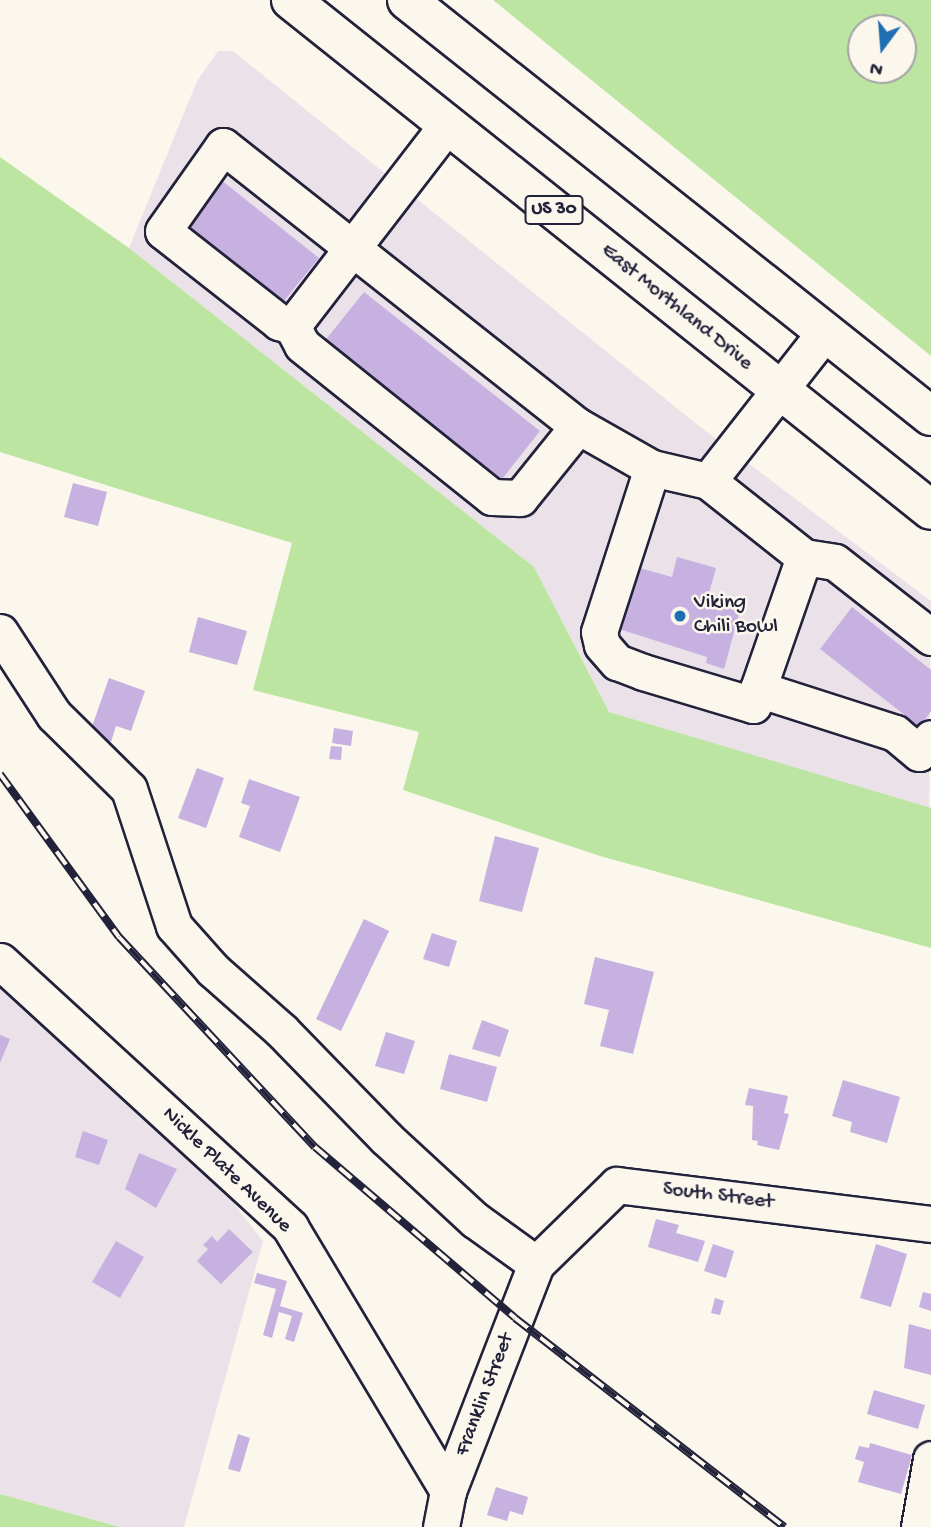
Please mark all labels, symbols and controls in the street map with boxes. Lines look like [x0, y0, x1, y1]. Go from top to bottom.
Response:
north arrow [847, 14, 917, 84]
text: N [867, 55, 886, 81]
road number: US 30 [524, 194, 584, 226]
street label: East Morthland Drive [595, 239, 757, 377]
place label: Viking Chili Bowl [694, 591, 778, 641]
marker: Viking Chili Bowl [672, 608, 688, 624]
street label: Nickle Plate Avenue [156, 1103, 296, 1239]
street label: South Street [661, 1178, 775, 1216]
street label: Franklin Street [451, 1330, 521, 1460]

